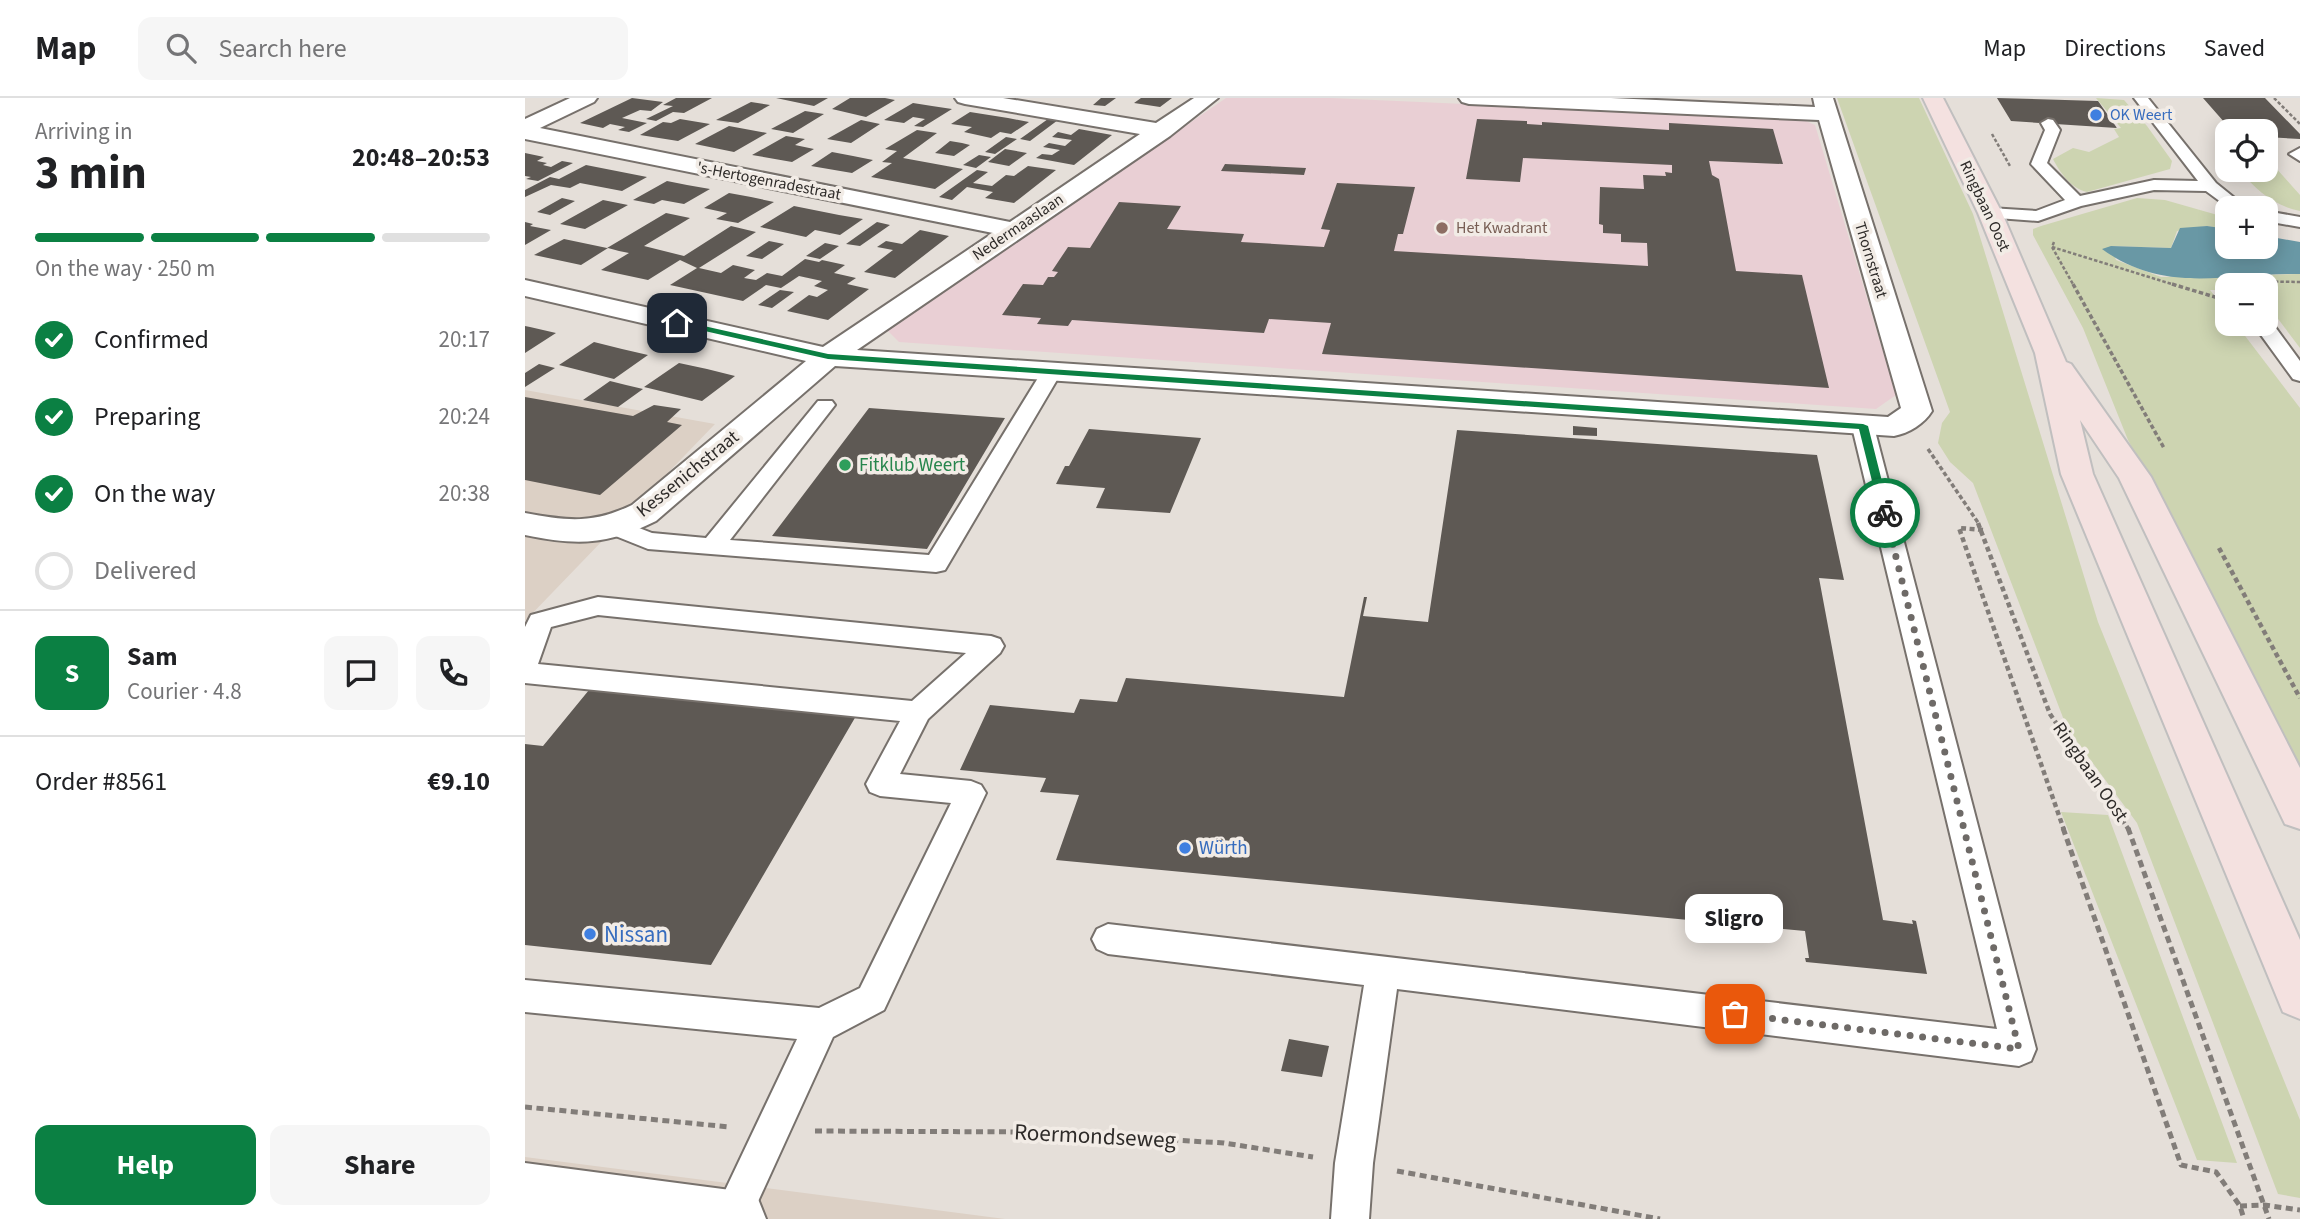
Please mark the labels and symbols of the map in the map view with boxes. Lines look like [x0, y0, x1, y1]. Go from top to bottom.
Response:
place label: OK Weert [2110, 104, 2173, 126]
marker: OK Weert [2088, 107, 2104, 123]
street label: 's-Hertogenradestraat [695, 156, 843, 206]
street label: Ringbaan Oost [1954, 157, 2016, 255]
street label: Nedermaaslaan [968, 188, 1068, 266]
place label: Het Kwadrant [1456, 217, 1548, 239]
street label: Thornstraat [1849, 219, 1893, 301]
marker: Het Kwadrant [1434, 220, 1450, 236]
pin [647, 293, 707, 353]
street label: Kessenichstraat [631, 424, 746, 524]
place label: Fitklub Weert [859, 452, 966, 479]
marker: Fitklub Weert [837, 457, 853, 473]
courier [1850, 478, 1920, 548]
street label: Ringbaan Oost [2046, 717, 2135, 828]
place label: Würth [1199, 835, 1248, 862]
marker: Würth [1177, 840, 1193, 856]
callout: Sligro [1686, 895, 1784, 944]
place label: Nissan [604, 918, 668, 951]
marker: Nissan [582, 926, 598, 942]
pin [1705, 984, 1765, 1044]
street label: Roermondseweg [1013, 1115, 1177, 1157]

